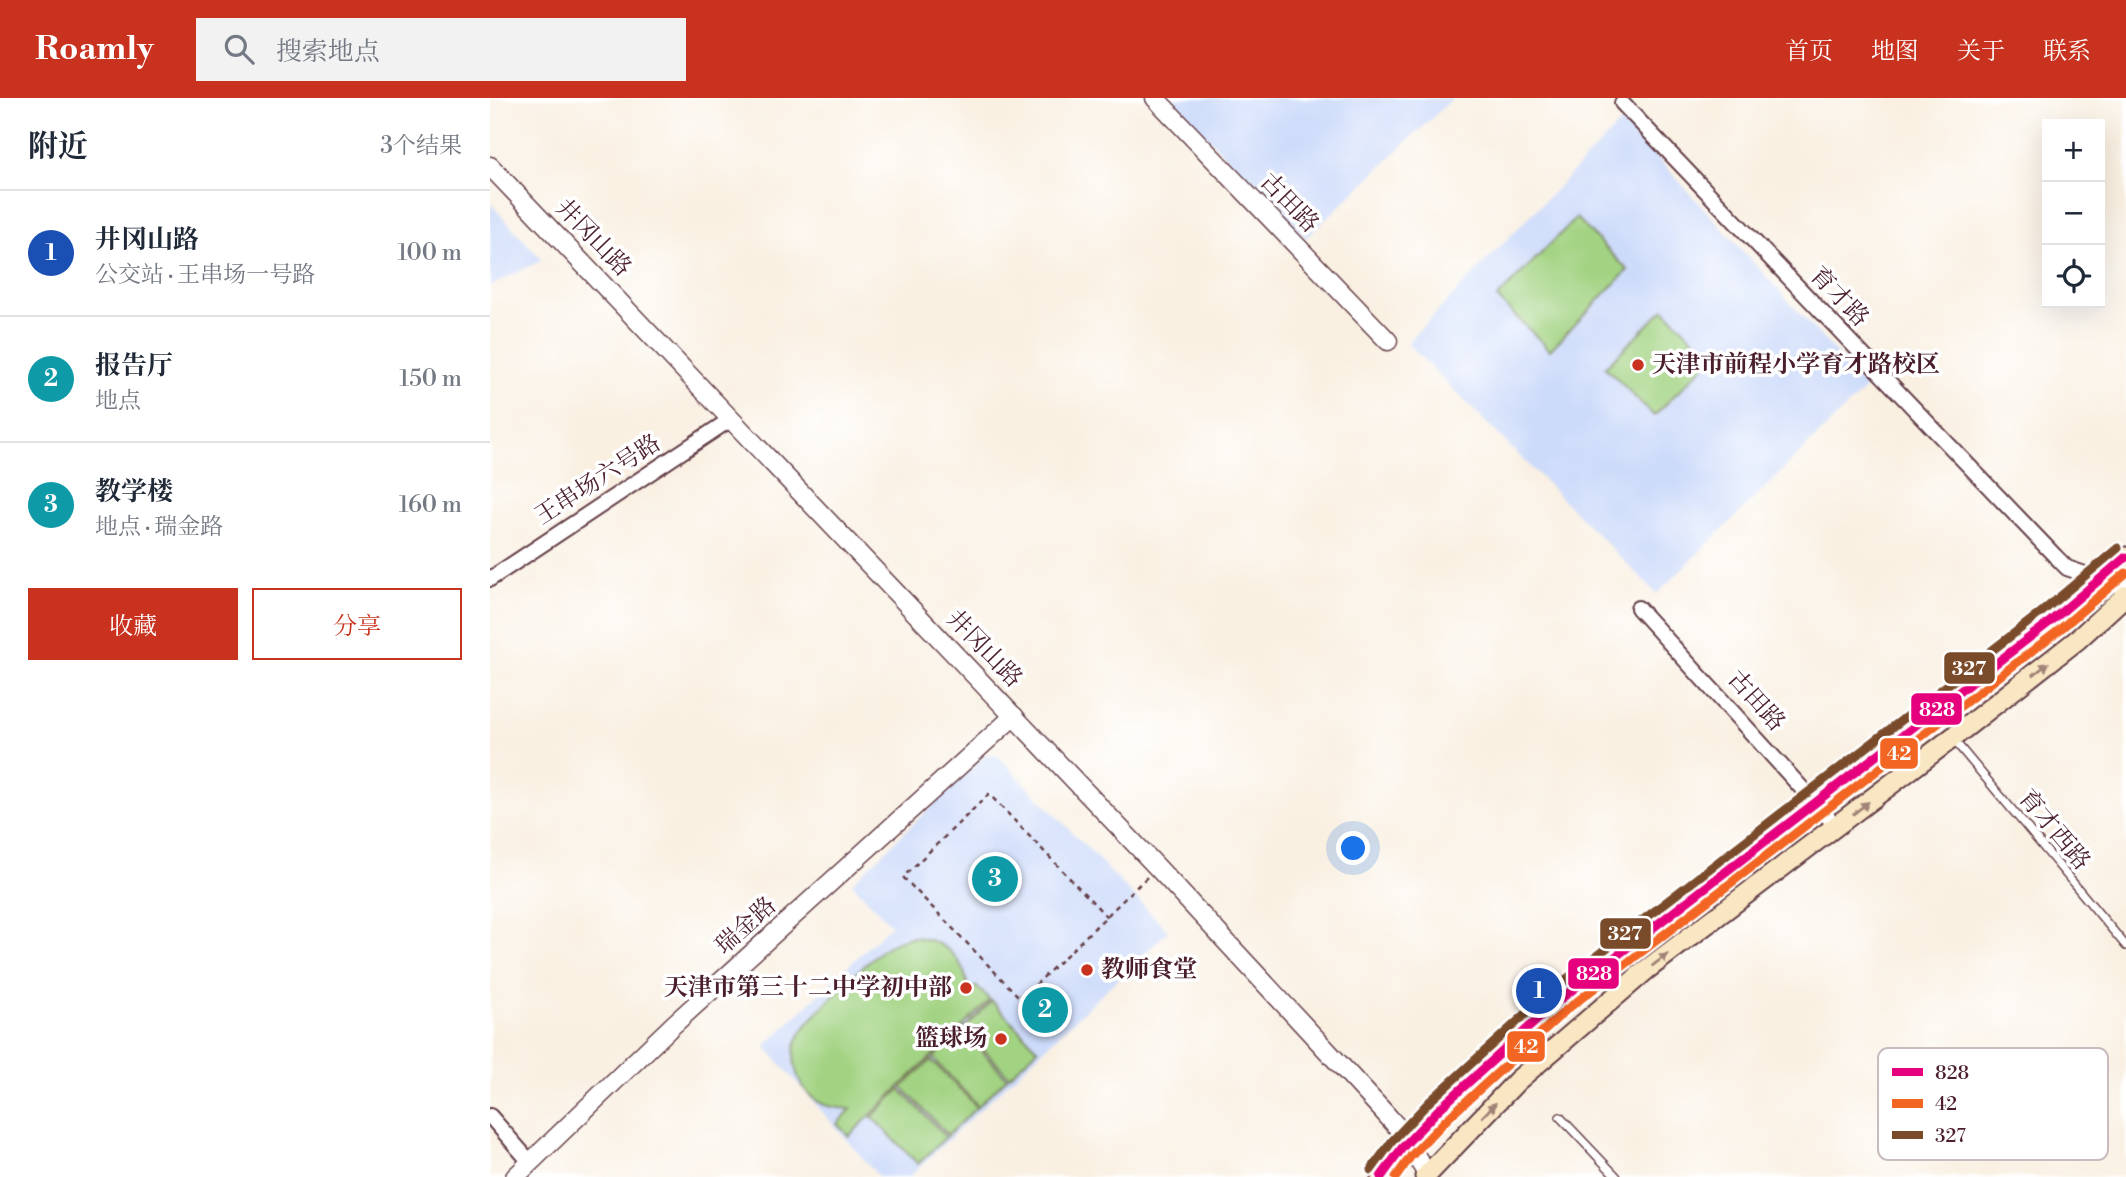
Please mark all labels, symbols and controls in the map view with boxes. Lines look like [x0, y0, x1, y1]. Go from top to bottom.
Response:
search box [196, 18, 686, 81]
text: Roamly [35, 29, 154, 70]
icon: search [220, 30, 258, 68]
text: 搜索地点 [276, 36, 380, 68]
text: 首页 [1785, 37, 1833, 67]
text: 地图 [1871, 37, 1919, 67]
text: 关于 [1957, 37, 2005, 67]
text: 联系 [2043, 37, 2091, 67]
map controls [2042, 119, 2105, 308]
button: + [2042, 119, 2105, 182]
text: 附近 [28, 128, 88, 166]
text: 3个结果 [380, 132, 462, 160]
street label: 古田路 [1253, 167, 1325, 239]
button: − [2042, 182, 2105, 245]
street label: 井冈山路 [549, 193, 637, 283]
text: 井冈山路 [95, 224, 199, 256]
text: 1 [45, 239, 57, 267]
text: 100 m [397, 239, 462, 267]
button: locate [2042, 245, 2105, 308]
text: 公交站 · 王串场一号路 [95, 261, 315, 289]
street label: 育才路 [1803, 261, 1875, 333]
text: 报告厅 [95, 350, 173, 382]
place label: 天津市前程小学育才路校区 [1652, 350, 1940, 380]
marker: 天津市前程小学育才路校区 [1630, 357, 1646, 373]
text: 2 [44, 365, 58, 393]
text: 150 m [399, 365, 462, 393]
text: 地点 [95, 387, 141, 415]
street label: 王串场六号路 [529, 428, 667, 532]
text: 教学楼 [95, 476, 173, 508]
text: 3 [44, 491, 58, 519]
text: 160 m [399, 491, 462, 519]
text: 地点 · 瑞金路 [95, 513, 223, 541]
button: 收藏 [28, 588, 238, 660]
button: 分享 [252, 588, 462, 660]
street label: 井冈山路 [940, 604, 1028, 694]
line badge: 327 [1943, 651, 1996, 685]
text: 327 [1952, 657, 1986, 681]
one-way arrow [2031, 661, 2049, 676]
street label: 古田路 [1721, 664, 1791, 738]
line badge: 828 [1910, 692, 1963, 726]
text: 828 [1919, 698, 1955, 722]
line badge: 42 [1879, 737, 1919, 770]
text: 42 [1887, 742, 1911, 766]
street label: 育才西路 [2012, 784, 2096, 876]
one-way arrow [1852, 802, 1870, 816]
your location [1336, 831, 1370, 865]
pin: 3 [972, 853, 1018, 905]
street label: 瑞金路 [709, 891, 783, 961]
line badge: 327 [1599, 917, 1652, 950]
text: 327 [1608, 922, 1642, 946]
one-way arrow [1650, 953, 1669, 967]
place label: 教师食堂 [1101, 955, 1197, 985]
line badge: 828 [1567, 957, 1620, 990]
marker: 教师食堂 [1079, 962, 1095, 978]
text: 828 [1576, 962, 1612, 986]
pin: 1 [1516, 965, 1562, 1017]
place label: 天津市第三十二中学初中部 [664, 973, 952, 1003]
marker: 天津市第三十二中学初中部 [958, 980, 974, 996]
pin: 2 [1022, 984, 1068, 1036]
place label: 篮球场 [915, 1024, 987, 1054]
line badge: 42 [1506, 1030, 1546, 1063]
marker: 篮球场 [993, 1031, 1009, 1047]
text: 42 [1514, 1035, 1538, 1059]
legend [1878, 1048, 2108, 1160]
text: 828 [1935, 1061, 1969, 1085]
text: 42 [1935, 1092, 1957, 1116]
one-way arrow [1480, 1102, 1496, 1119]
text: 327 [1935, 1124, 1966, 1148]

